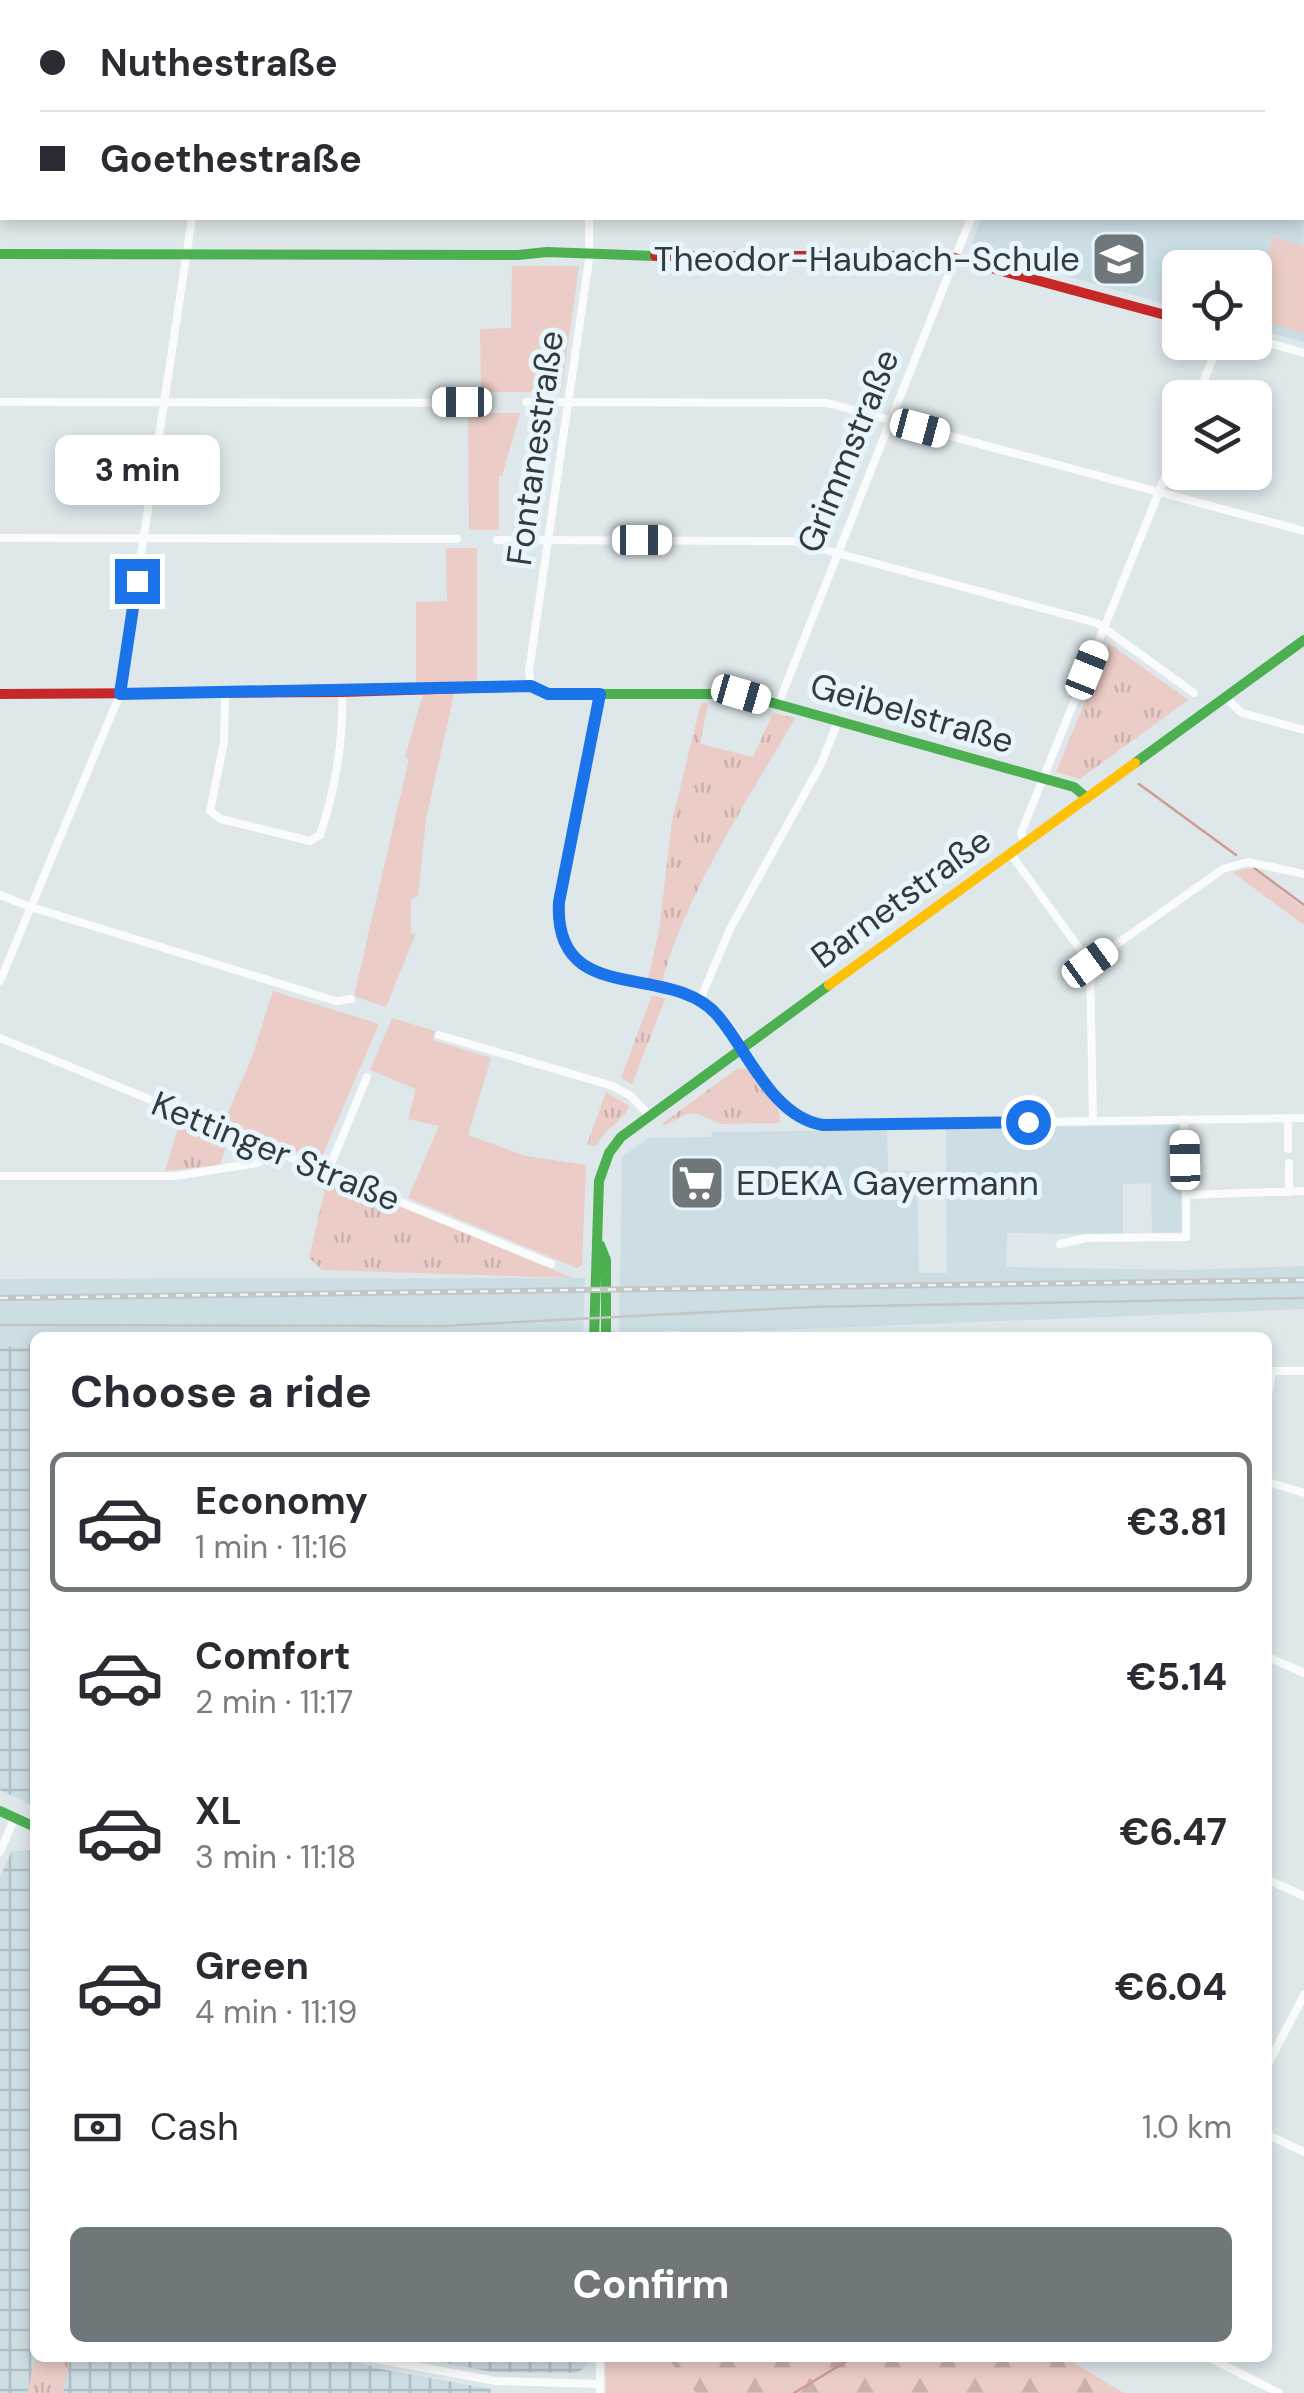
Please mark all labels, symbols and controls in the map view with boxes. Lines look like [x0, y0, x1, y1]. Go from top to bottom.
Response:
text: Nuthestraße [100, 38, 338, 88]
text: Goethestraße [100, 134, 362, 184]
school or university icon: Theodor-Haubach-Schule [1089, 229, 1149, 289]
place label: Theodor-Haubach-Schule [654, 236, 1080, 282]
map controls [1162, 250, 1272, 490]
button: locate [1162, 250, 1272, 360]
street label: Fontanestraße [496, 328, 574, 568]
street label: Grimmstraße [786, 343, 910, 559]
button: layers [1162, 380, 1272, 490]
car [432, 387, 492, 417]
car [887, 406, 953, 450]
callout: 3 min [54, 436, 220, 506]
text: 3 min [95, 449, 180, 491]
car [612, 525, 672, 555]
route end [115, 559, 160, 604]
car [1062, 637, 1112, 703]
street label: Geibelstraße [805, 662, 1019, 764]
car [708, 671, 774, 717]
street label: Barnetstraße [802, 817, 1000, 979]
car [1057, 933, 1123, 993]
street label: Kettinger Straße [145, 1080, 407, 1222]
route start [1006, 1100, 1051, 1145]
car [1169, 1130, 1201, 1190]
supermarket icon: EDEKA Gayermann [667, 1153, 727, 1213]
place label: EDEKA Gayermann [736, 1160, 1039, 1206]
text: Choose a ride [70, 1362, 372, 1421]
text: Economy [195, 1476, 368, 1526]
icon: car [75, 1477, 165, 1567]
text: €3.81 [1127, 1497, 1227, 1547]
text: 1 min · 11:16 [195, 1526, 348, 1568]
text: Comfort [195, 1631, 351, 1681]
icon: car [75, 1632, 165, 1722]
text: €5.14 [1126, 1652, 1227, 1702]
text: 2 min · 11:17 [195, 1681, 353, 1723]
text: XL [195, 1786, 242, 1836]
icon: car [75, 1787, 165, 1877]
text: €6.47 [1119, 1807, 1227, 1857]
text: 3 min · 11:18 [195, 1836, 356, 1878]
text: Green [195, 1941, 309, 1991]
icon: car [75, 1942, 165, 2032]
text: €6.04 [1115, 1962, 1227, 2012]
text: 4 min · 11:19 [195, 1991, 357, 2033]
icon: cash [70, 2100, 125, 2155]
text: Cash [150, 2102, 239, 2152]
text: 1.0 km [1142, 2106, 1232, 2148]
button: Confirm [70, 2227, 1232, 2342]

